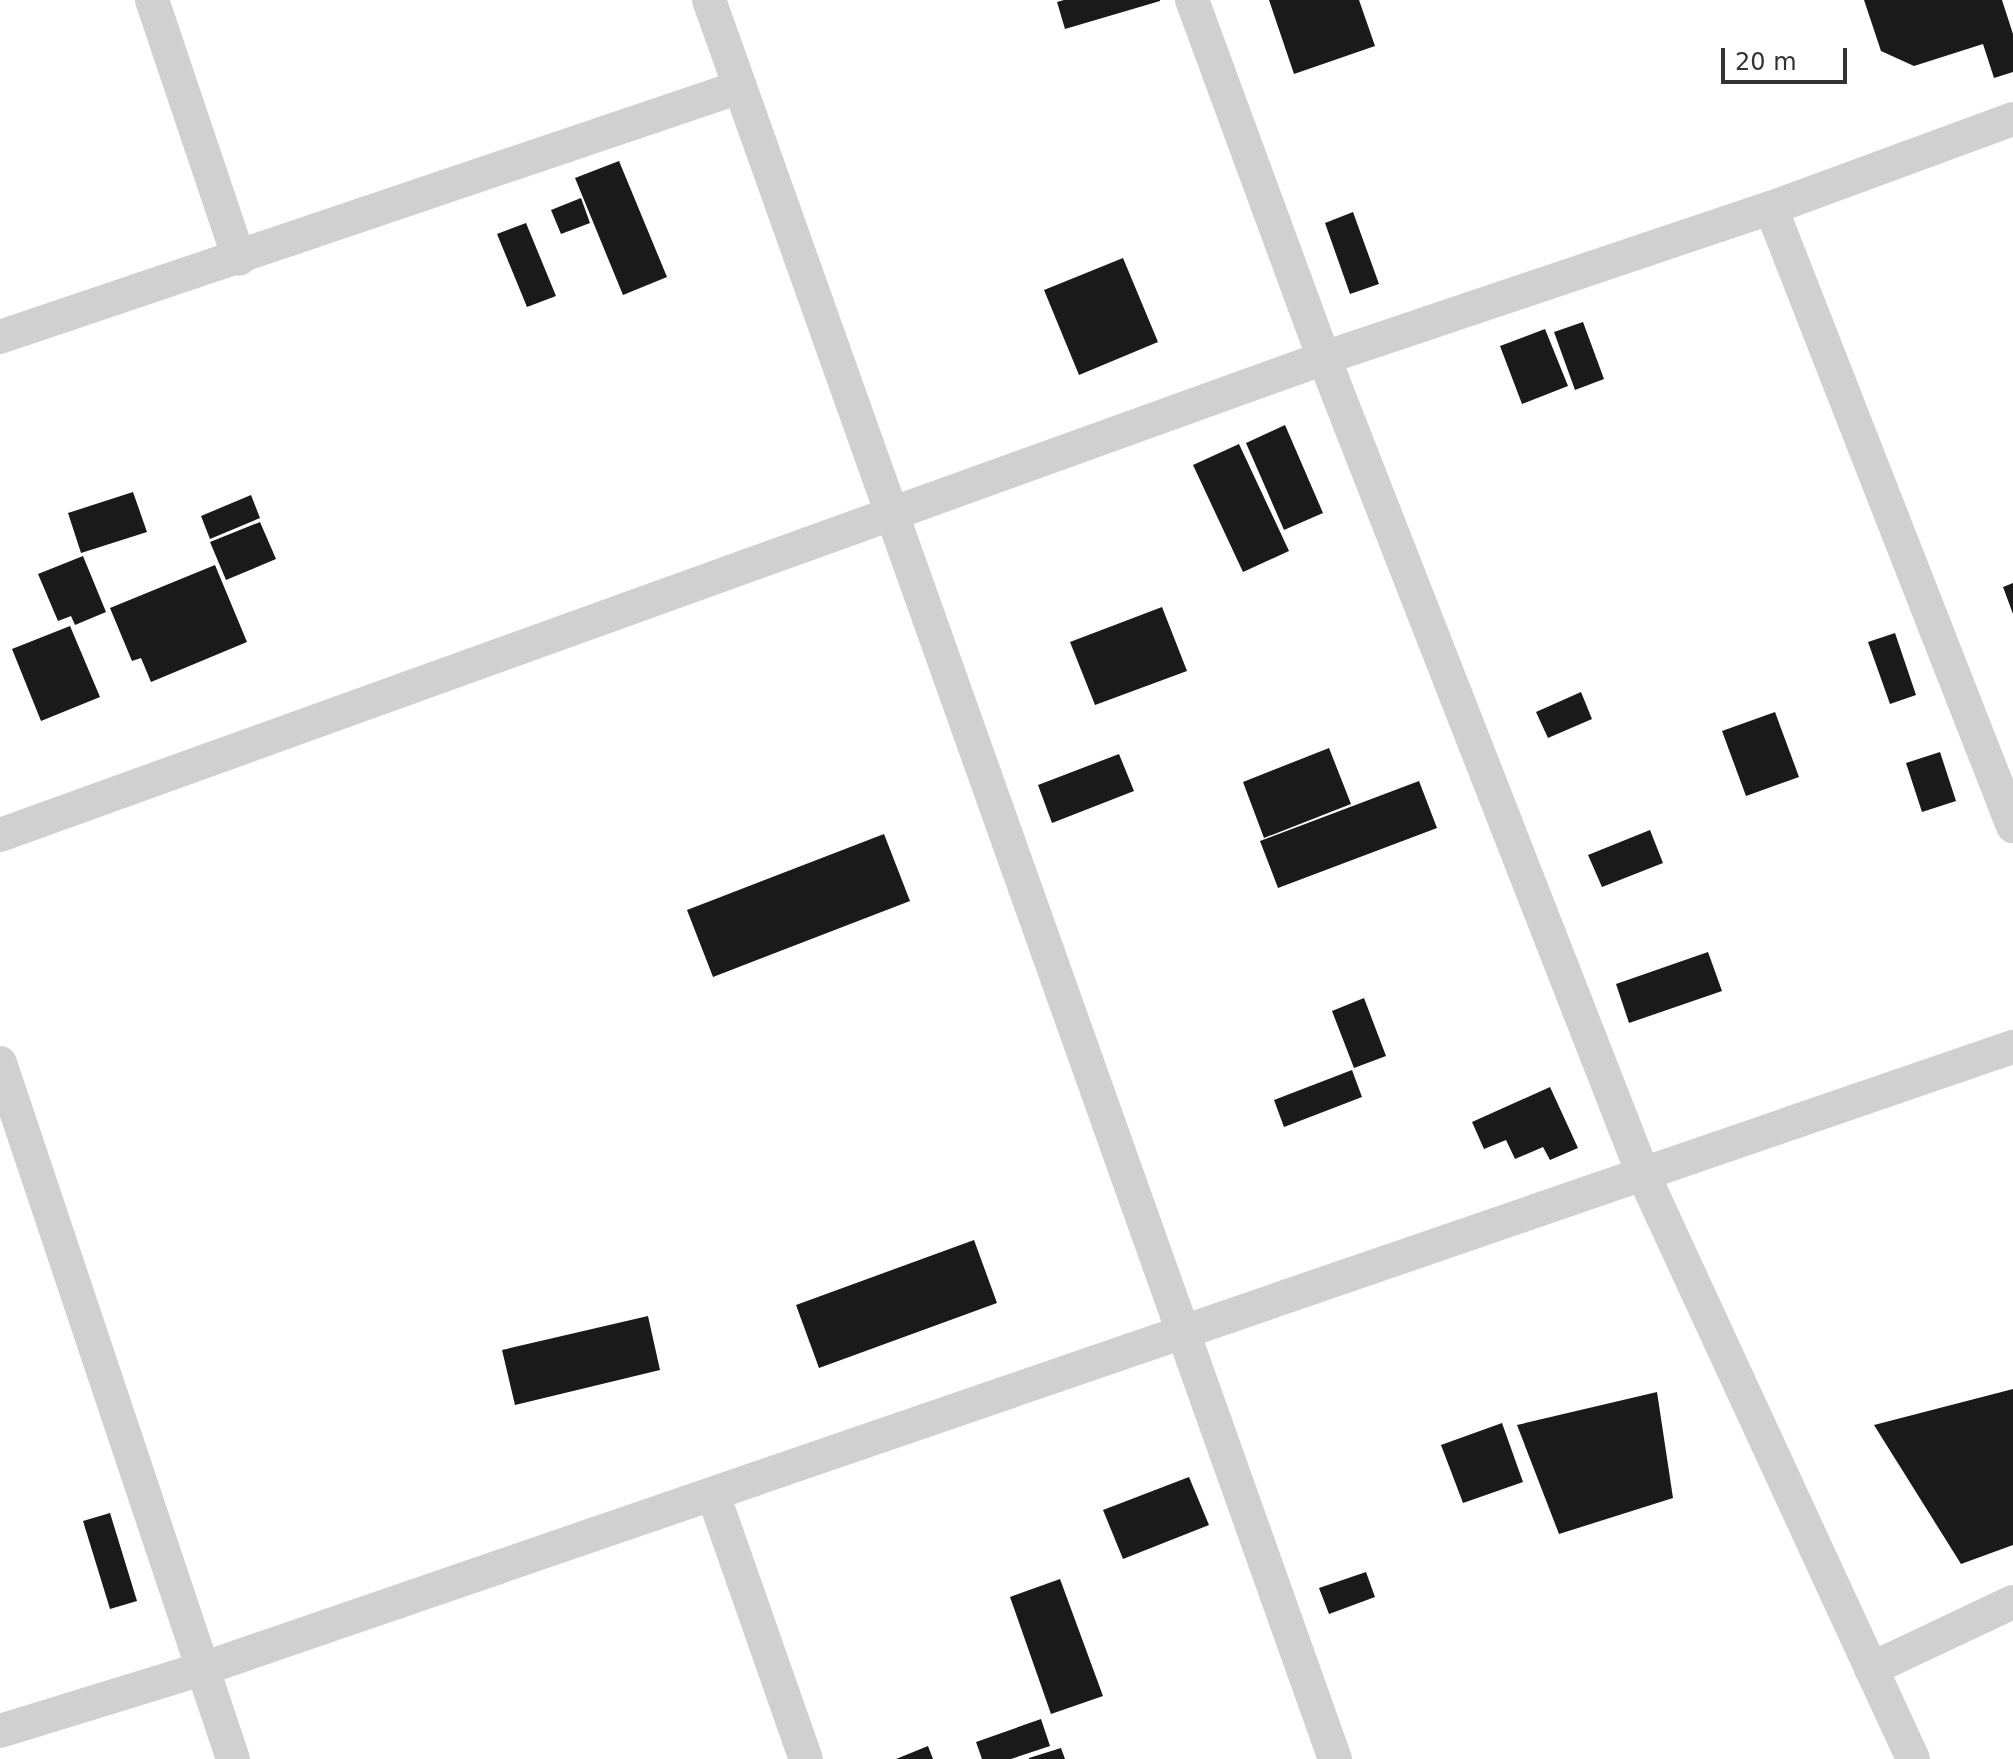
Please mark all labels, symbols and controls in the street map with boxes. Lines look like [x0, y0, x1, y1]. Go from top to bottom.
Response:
scale bar [1725, 32, 1851, 82]
text: 20 m [1735, 48, 1797, 76]

